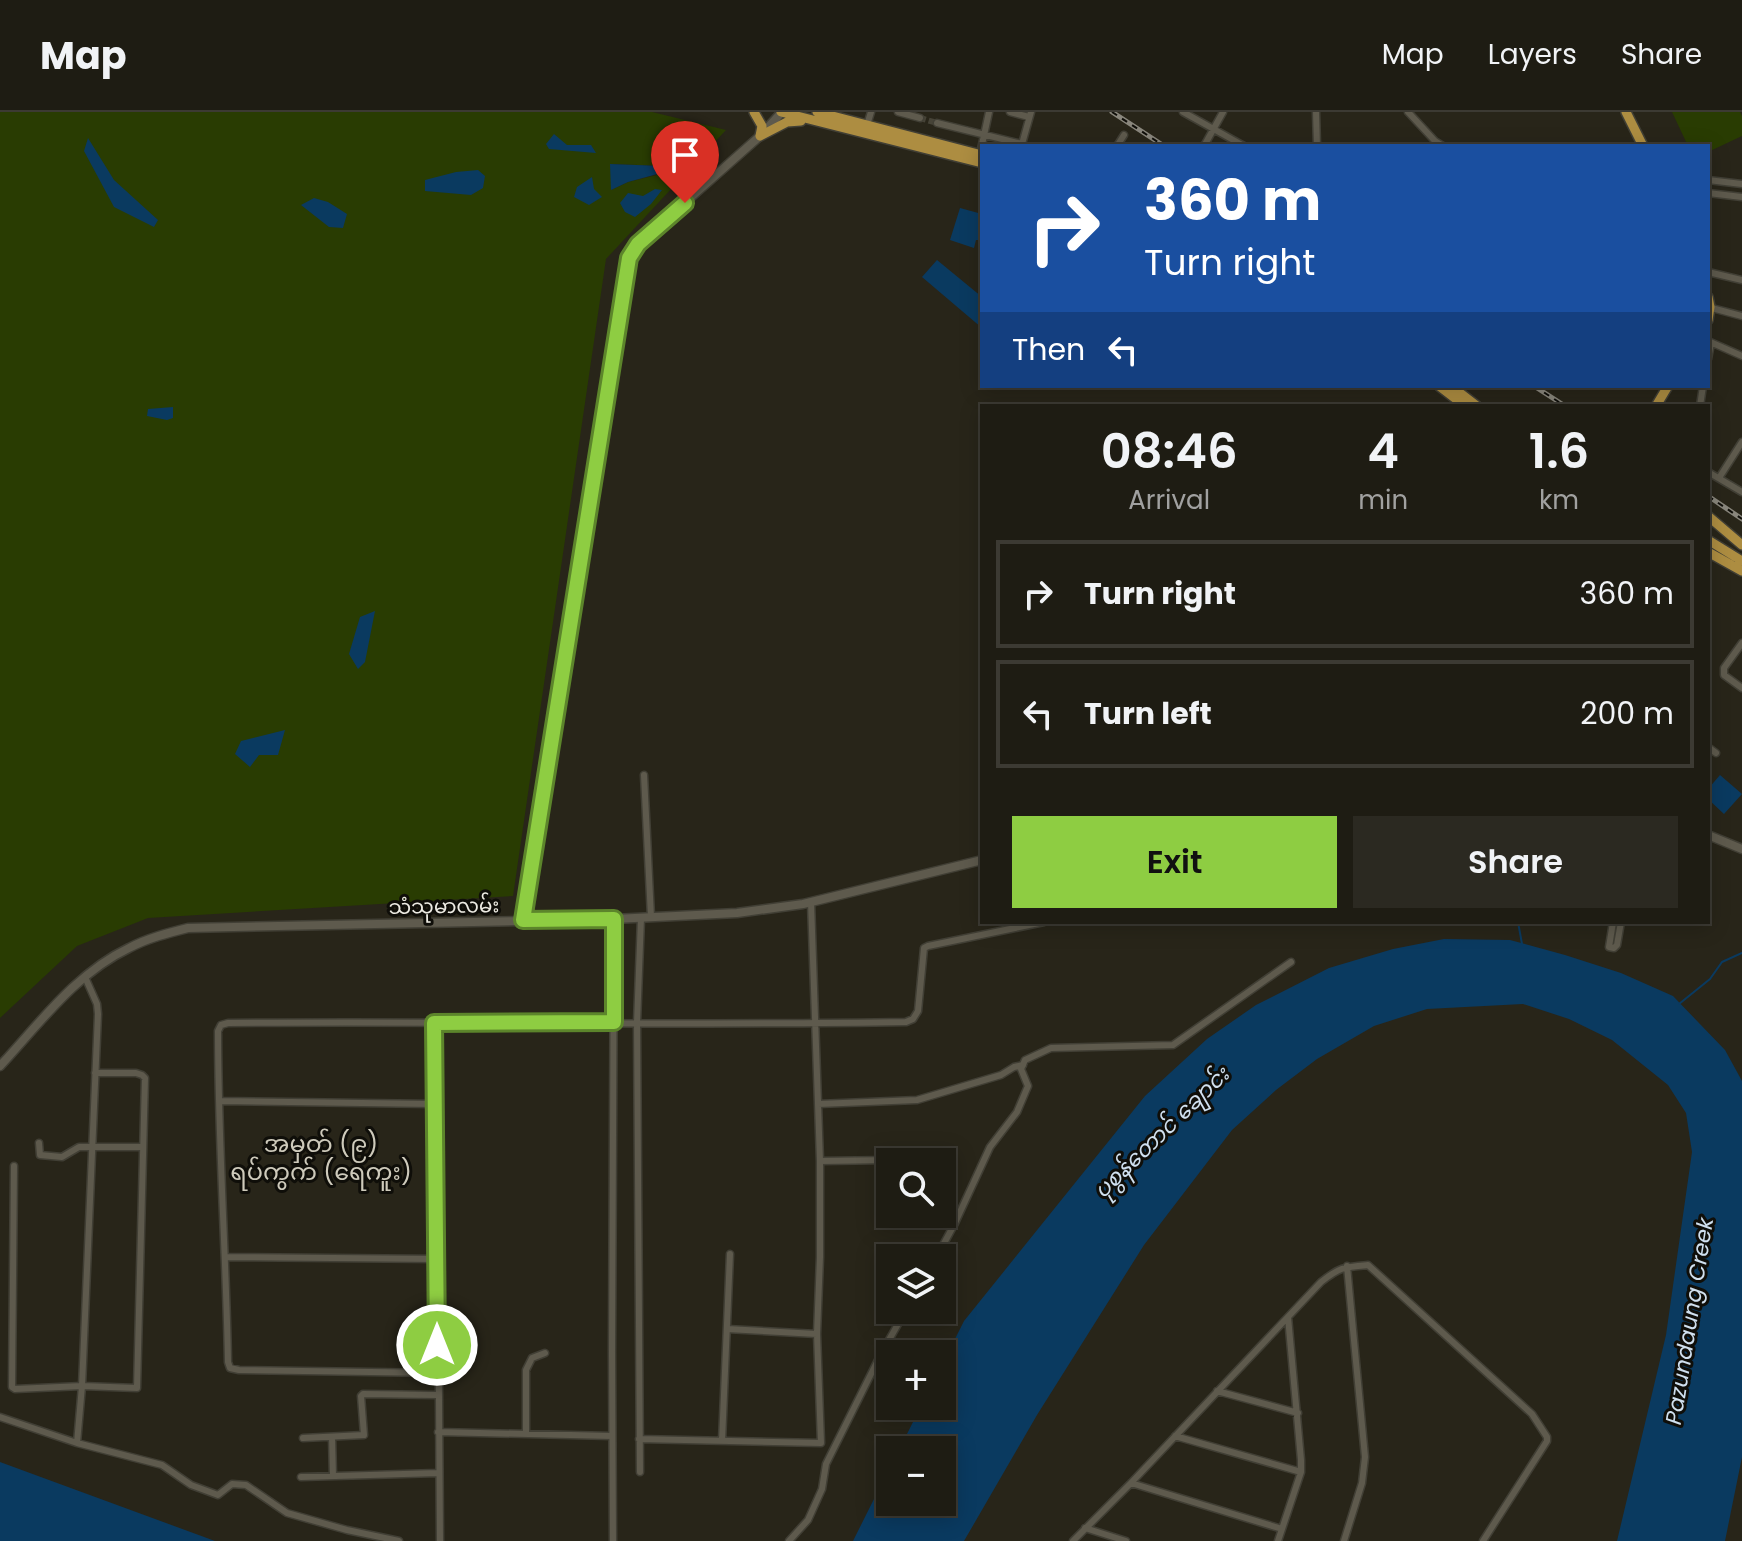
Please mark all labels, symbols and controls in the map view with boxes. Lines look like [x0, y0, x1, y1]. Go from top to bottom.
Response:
text: Map [40, 29, 127, 82]
text: Map [1382, 35, 1444, 74]
text: Layers [1488, 35, 1577, 74]
text: Share [1621, 35, 1702, 74]
pin [651, 121, 719, 203]
icon: arrive [663, 133, 707, 177]
text: 360 m [1144, 161, 1321, 240]
icon: right [1012, 176, 1116, 280]
text: Turn right [1144, 237, 1315, 288]
text: Then [1012, 328, 1085, 371]
icon: left [1101, 328, 1145, 372]
text: 08:46 [1101, 418, 1238, 485]
text: 4 [1367, 418, 1399, 485]
text: 1.6 [1529, 418, 1589, 485]
text: Arrival [1128, 482, 1210, 518]
text: min [1358, 482, 1408, 518]
text: km [1539, 482, 1579, 518]
icon: right [1016, 572, 1060, 616]
text: Turn right [1084, 572, 1236, 615]
text: 360 m [1580, 572, 1674, 615]
icon: left [1016, 692, 1060, 736]
text: Turn left [1084, 692, 1212, 735]
text: 200 m [1580, 692, 1674, 735]
button: Exit [1012, 816, 1337, 908]
button: Share [1353, 816, 1678, 908]
street label: သံသုမာလမ်း [388, 891, 500, 924]
water label: ပုစွန်တောင် ချောင်း [1087, 1059, 1239, 1207]
district label: အမှတ် (၉) ရပ်ကွက် (ရေကူး) [230, 1127, 412, 1191]
map controls [876, 1148, 956, 1516]
button: search [876, 1148, 956, 1228]
water label: Pazundaung Creek [1658, 1214, 1721, 1427]
button: layers [876, 1244, 956, 1324]
position arrow [395, 1303, 479, 1387]
button: + [876, 1340, 956, 1420]
button: − [876, 1436, 956, 1516]

